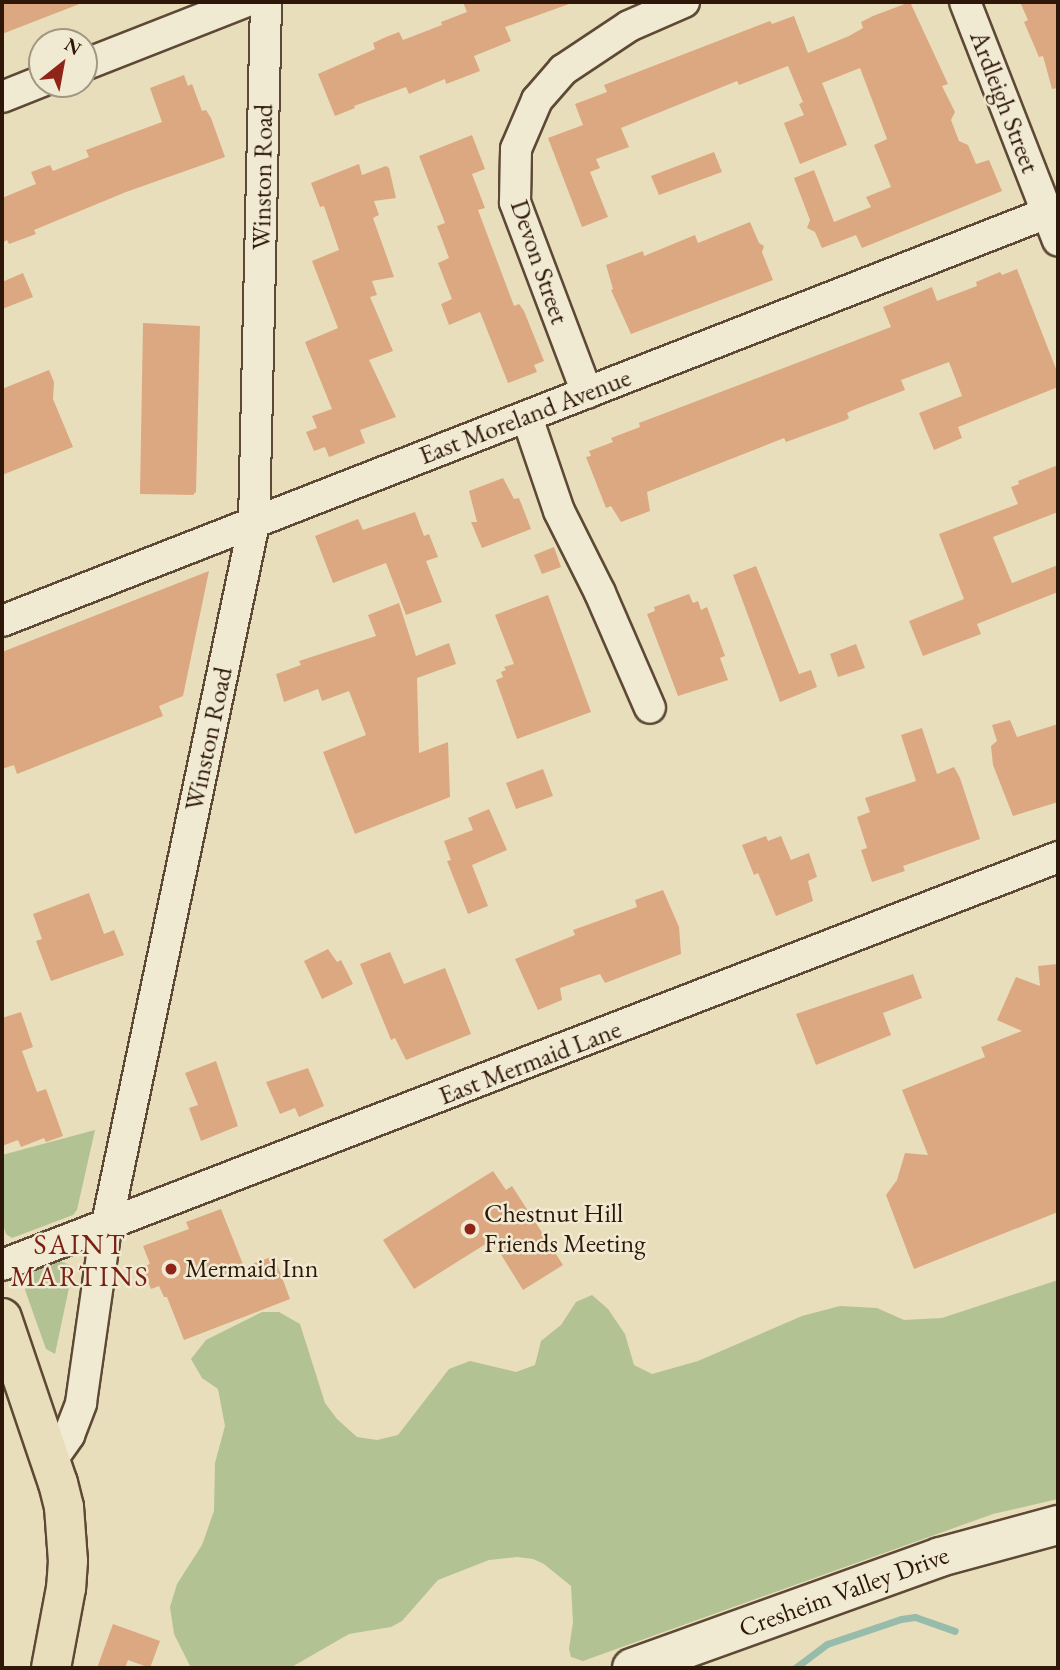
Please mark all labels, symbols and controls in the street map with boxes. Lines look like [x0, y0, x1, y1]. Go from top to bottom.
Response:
street label: Ardleigh Street [963, 27, 1045, 177]
north arrow [28, 28, 98, 98]
text: N [60, 32, 86, 61]
street label: Winston Road [246, 104, 280, 250]
street label: Devon Street [503, 196, 575, 328]
street label: East Moreland Avenue [415, 362, 635, 472]
street label: Winston Road [179, 664, 239, 814]
street label: East Mermaid Lane [434, 1014, 626, 1112]
place label: Chestnut Hill Friends Meeting [484, 1198, 645, 1260]
marker: Chestnut Hill Friends Meeting [462, 1221, 478, 1237]
district label: SAINT MARTINS [11, 1227, 149, 1293]
place label: Mermaid Inn [185, 1253, 318, 1285]
marker: Mermaid Inn [163, 1261, 179, 1277]
street label: Cresheim Valley Drive [735, 1540, 953, 1644]

